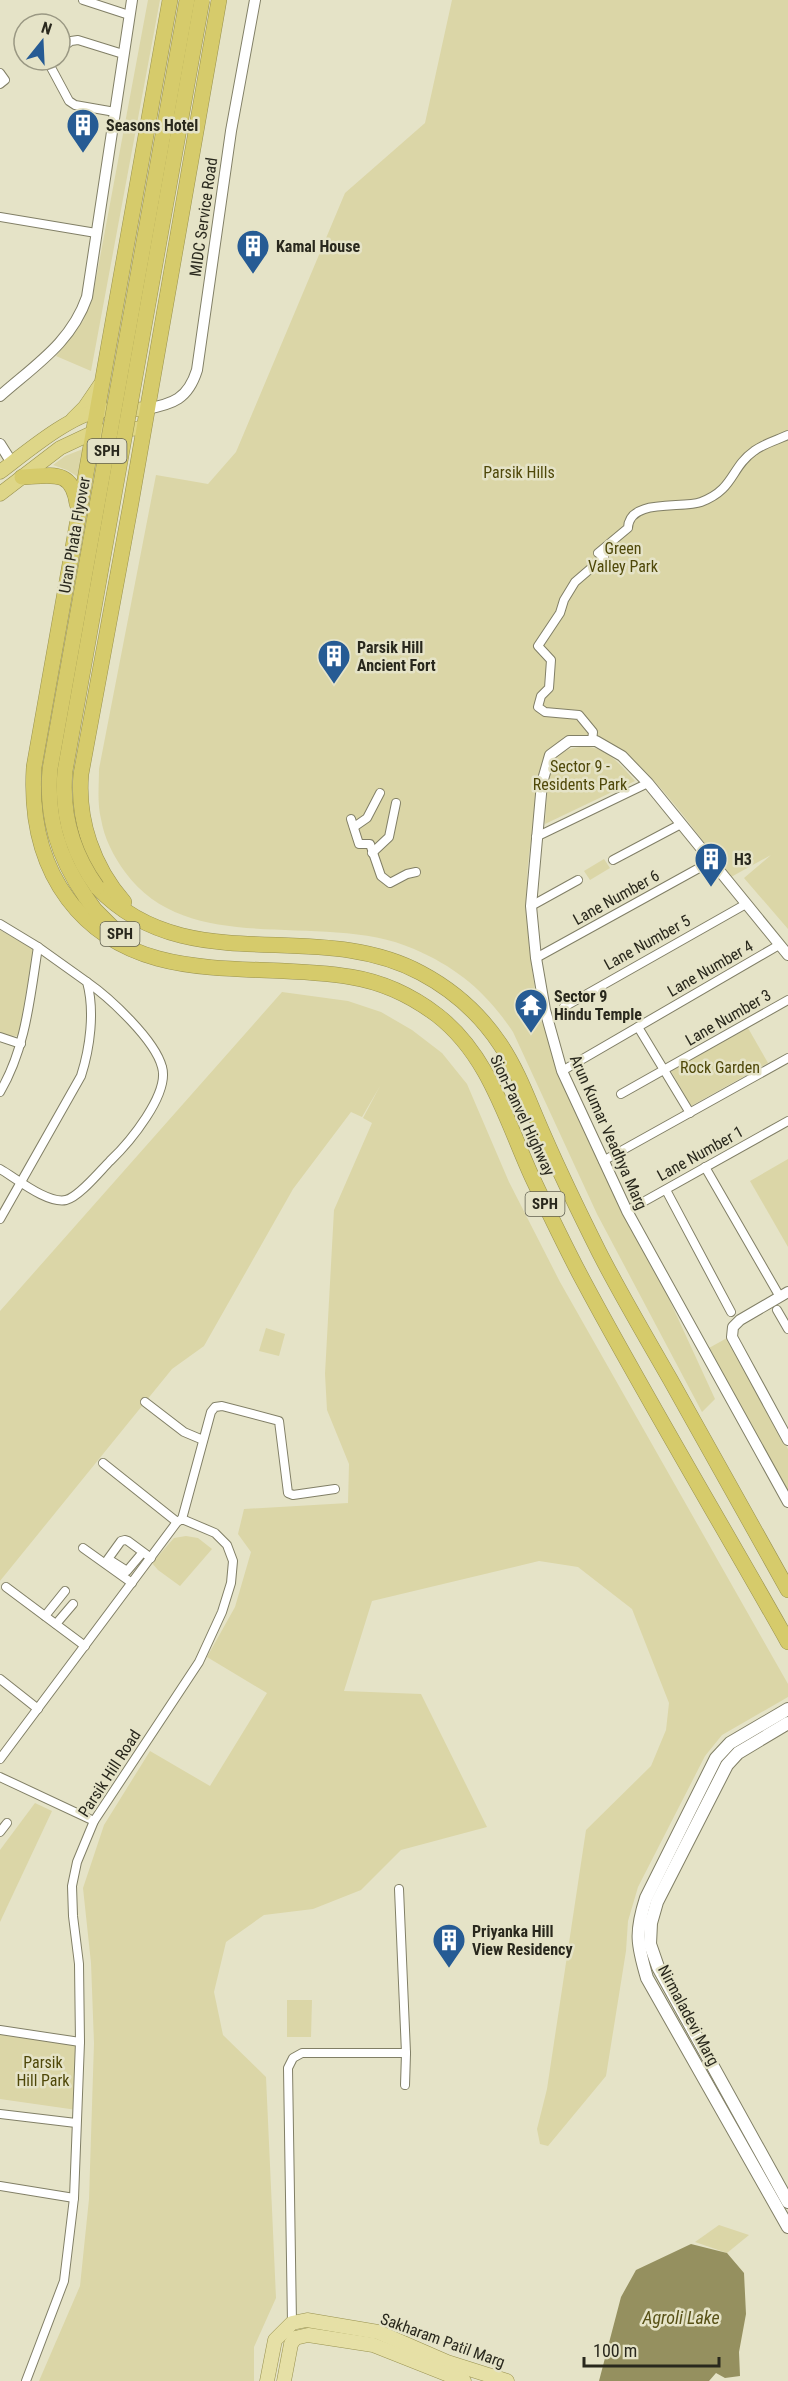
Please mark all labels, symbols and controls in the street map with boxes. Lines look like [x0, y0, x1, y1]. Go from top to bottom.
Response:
north arrow [12, 12, 72, 72]
text: N [39, 18, 54, 39]
building icon: Seasons Hotel [65, 107, 101, 154]
place label: Seasons Hotel [106, 116, 198, 135]
street label: MIDC Service Road [186, 156, 221, 278]
building icon: Kamal House [235, 228, 271, 275]
place label: Kamal House [276, 237, 360, 256]
road number: SPH [88, 439, 126, 463]
park label: Parsik Hills [483, 463, 555, 482]
street label: Uran Phata Flyover [55, 475, 94, 595]
park label: Green Valley Park [588, 539, 659, 576]
building icon: Parsik Hill Ancient Fort [316, 638, 352, 685]
place label: Parsik Hill Ancient Fort [357, 638, 436, 675]
park label: Sector 9 - Residents Park [533, 757, 628, 794]
building icon: H3 [693, 841, 729, 888]
place label: H3 [734, 850, 752, 869]
street label: Lane Number 6 [570, 866, 663, 929]
street label: Lane Number 5 [601, 911, 694, 974]
road number: SPH [100, 922, 140, 946]
street label: Lane Number 4 [664, 936, 757, 1001]
street label: Lane Number 3 [682, 985, 774, 1050]
temple icon: Sector 9 Hindu Temple [513, 987, 549, 1034]
place label: Sector 9 Hindu Temple [554, 987, 642, 1024]
street label: Sion-Panvel Highway [486, 1052, 559, 1179]
street label: Arun Kumar Veadhya Marg [566, 1052, 651, 1213]
park label: Rock Garden [680, 1058, 760, 1077]
street label: Lane Number 1 [654, 1122, 747, 1185]
road number: SPH [526, 1192, 564, 1216]
street label: Parsik Hill Road [74, 1726, 145, 1820]
building icon: Priyanka Hill View Residency [431, 1922, 467, 1969]
place label: Priyanka Hill View Residency [472, 1922, 573, 1959]
street label: Nirmaladevi Marg [654, 1962, 723, 2069]
park label: Parsik Hill Park [16, 2053, 70, 2090]
water label: Agroli Lake [641, 2307, 720, 2328]
street label: Sakharam Patil Marg [378, 2309, 508, 2372]
scale bar [584, 2330, 719, 2368]
text: 100 m [593, 2340, 637, 2361]

